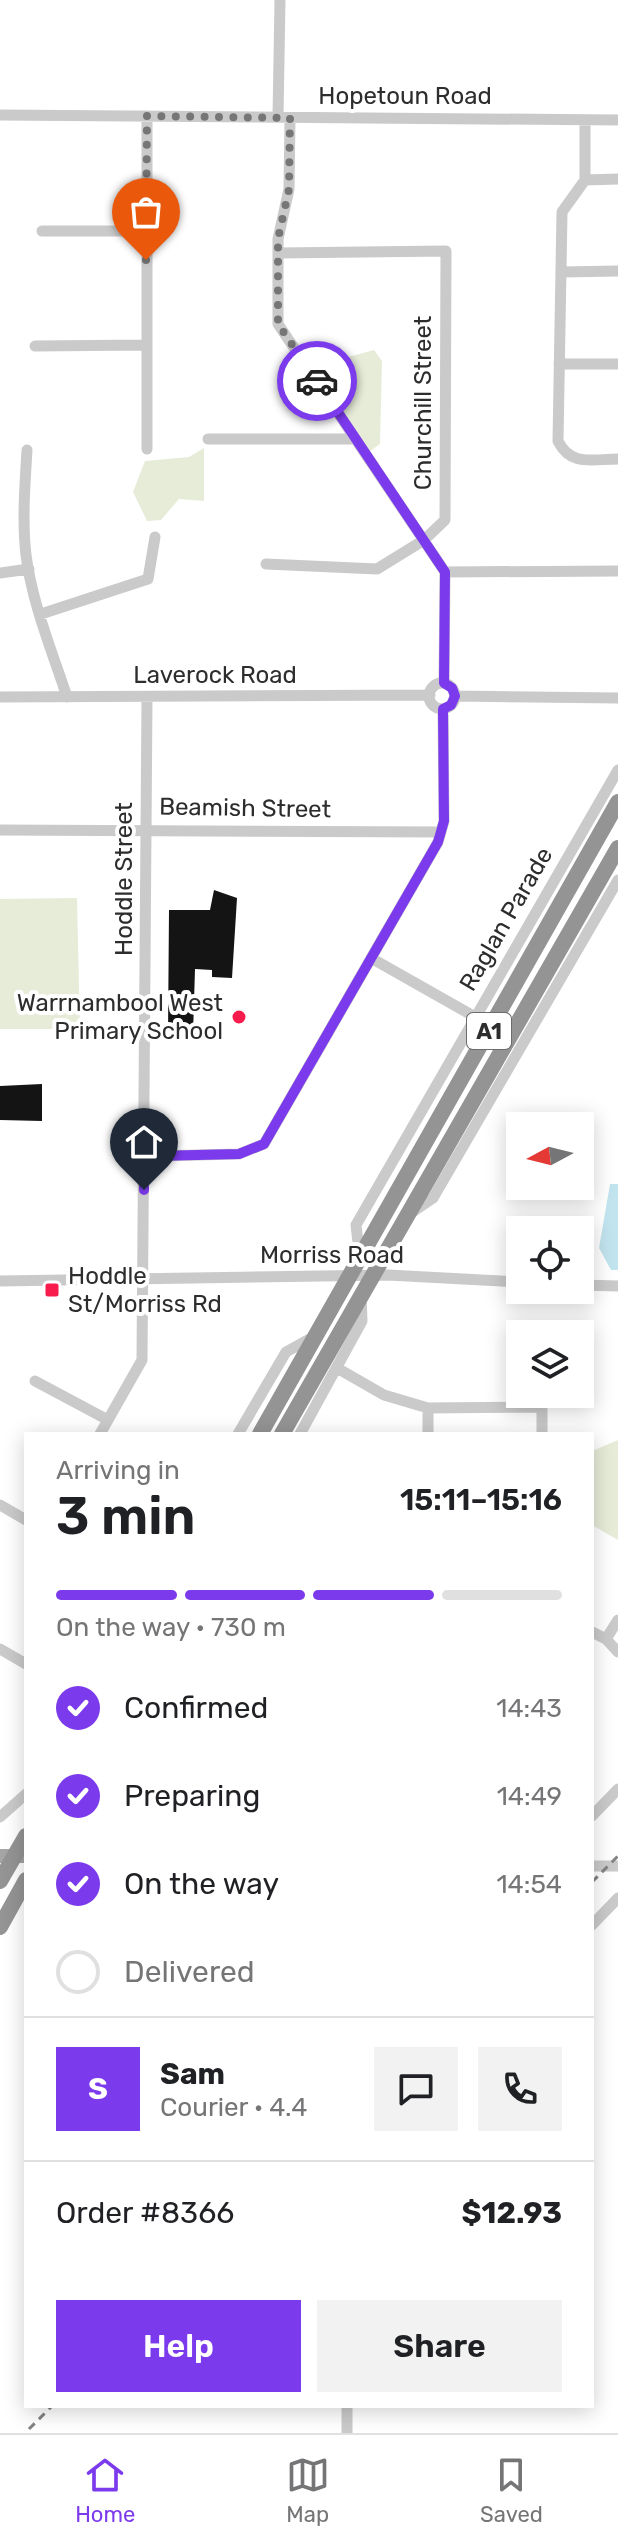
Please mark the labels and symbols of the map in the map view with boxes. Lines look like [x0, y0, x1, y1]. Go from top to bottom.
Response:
street label: Hopetoun Road [318, 82, 492, 110]
pin [112, 178, 180, 260]
street label: Churchill Street [409, 316, 437, 490]
courier [277, 341, 357, 421]
street label: Laverock Road [133, 661, 297, 689]
street label: Beamish Street [159, 793, 331, 823]
street label: Hoddle Street [110, 802, 138, 956]
street label: Raglan Parade [454, 842, 558, 996]
place label: Warrnambool West Primary School [17, 989, 223, 1045]
marker: Warrnambool West Primary School [230, 1008, 248, 1026]
road number: A1 [467, 1013, 511, 1049]
pin [110, 1108, 178, 1190]
north arrow [506, 1112, 594, 1200]
street label: Morriss Road [260, 1241, 404, 1269]
place label: Hoddle St/Morriss Rd [68, 1262, 222, 1318]
marker: Hoddle St/Morriss Rd [43, 1281, 61, 1299]

